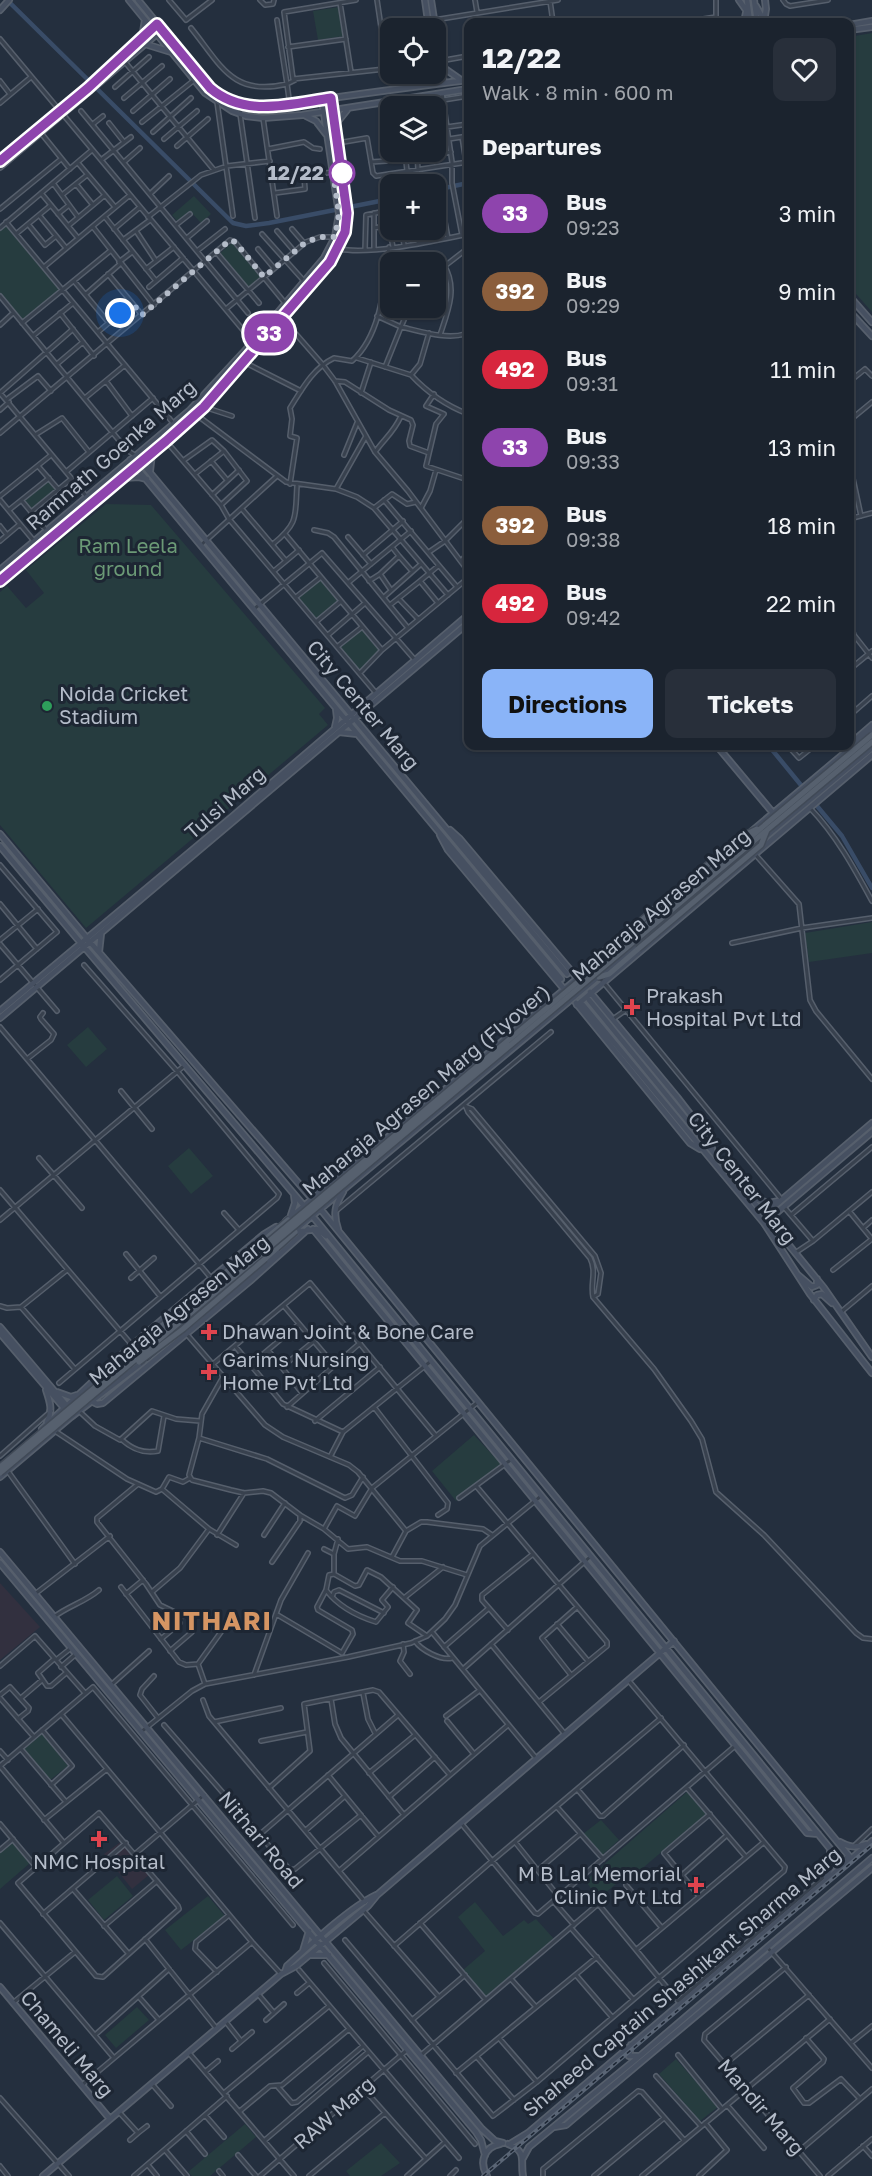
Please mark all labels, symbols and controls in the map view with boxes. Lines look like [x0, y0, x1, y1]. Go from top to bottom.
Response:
map controls [380, 18, 446, 318]
button: locate [380, 18, 446, 84]
button: heart [773, 38, 836, 101]
text: 12/22 [482, 41, 561, 74]
text: Walk · 8 min · 600 m [482, 80, 674, 104]
button: layers [380, 96, 446, 162]
text: Departures [482, 133, 601, 160]
place label: 12/22 [268, 160, 324, 184]
marker: 12/22 [329, 160, 355, 186]
button: + [380, 174, 446, 240]
text: Bus [566, 188, 607, 215]
text: 33 [502, 200, 528, 226]
text: 3 min [779, 200, 836, 227]
text: 09:23 [566, 215, 620, 239]
button: − [380, 252, 446, 318]
text: Bus [566, 266, 607, 293]
text: 392 [496, 278, 534, 304]
text: 9 min [778, 278, 836, 305]
text: 09:29 [566, 293, 620, 317]
your location [105, 298, 135, 328]
line badge: 33 [242, 314, 296, 352]
text: 33 [256, 320, 282, 346]
text: Bus [566, 344, 607, 371]
text: 492 [495, 356, 535, 382]
text: 11 min [770, 356, 836, 383]
text: 09:31 [566, 371, 618, 395]
street label: Ramnath Goenka Marg [21, 374, 200, 534]
text: Bus [566, 422, 607, 449]
text: 33 [502, 434, 528, 460]
text: 13 min [768, 434, 836, 461]
text: 09:33 [566, 449, 620, 473]
text: Bus [566, 500, 607, 527]
text: 392 [496, 512, 534, 538]
text: 18 min [768, 512, 836, 539]
text: 09:38 [566, 527, 620, 551]
park label: Ram Leela ground [78, 533, 178, 580]
text: Bus [566, 578, 607, 605]
text: 492 [495, 590, 535, 616]
text: 22 min [766, 590, 836, 617]
text: 09:42 [566, 605, 620, 629]
street label: City Center Marg [303, 635, 425, 774]
button: Directions [482, 669, 653, 738]
button: Tickets [665, 669, 836, 738]
place label: Noida Cricket Stadium [59, 681, 188, 728]
marker: Noida Cricket Stadium [40, 699, 54, 713]
street label: Tulsi Marg [179, 761, 269, 844]
street label: Maharaja Agrasen Marg [566, 823, 754, 986]
street label: Maharaja Agrasen Marg (Flyover) [297, 979, 554, 1200]
place label: Prakash Hospital Pvt Ltd [646, 983, 802, 1030]
marker: Prakash Hospital Pvt Ltd [623, 998, 641, 1016]
street label: City Center Marg [684, 1106, 802, 1248]
street label: Maharaja Agrasen Marg [83, 1229, 273, 1389]
place label: Dhawan Joint & Bone Care [222, 1319, 474, 1343]
marker: Dhawan Joint & Bone Care [200, 1323, 218, 1341]
place label: Garims Nursing Home Pvt Ltd [222, 1347, 370, 1394]
marker: Garims Nursing Home Pvt Ltd [200, 1363, 218, 1381]
district label: NITHARI [151, 1605, 273, 1636]
street label: Nithari Road [214, 1786, 309, 1893]
marker: NMC Hospital [90, 1830, 108, 1848]
street label: Shaheed Captain Shashikant Sharma Marg [518, 1841, 845, 2121]
place label: NMC Hospital [33, 1849, 165, 1873]
place label: M B Lal Memorial Clinic Pvt Ltd [518, 1861, 682, 1908]
marker: M B Lal Memorial Clinic Pvt Ltd [687, 1876, 705, 1894]
street label: Chameli Marg [16, 1985, 119, 2102]
street label: Mandir Marg [713, 2053, 810, 2159]
street label: RAW Marg [288, 2071, 378, 2154]

